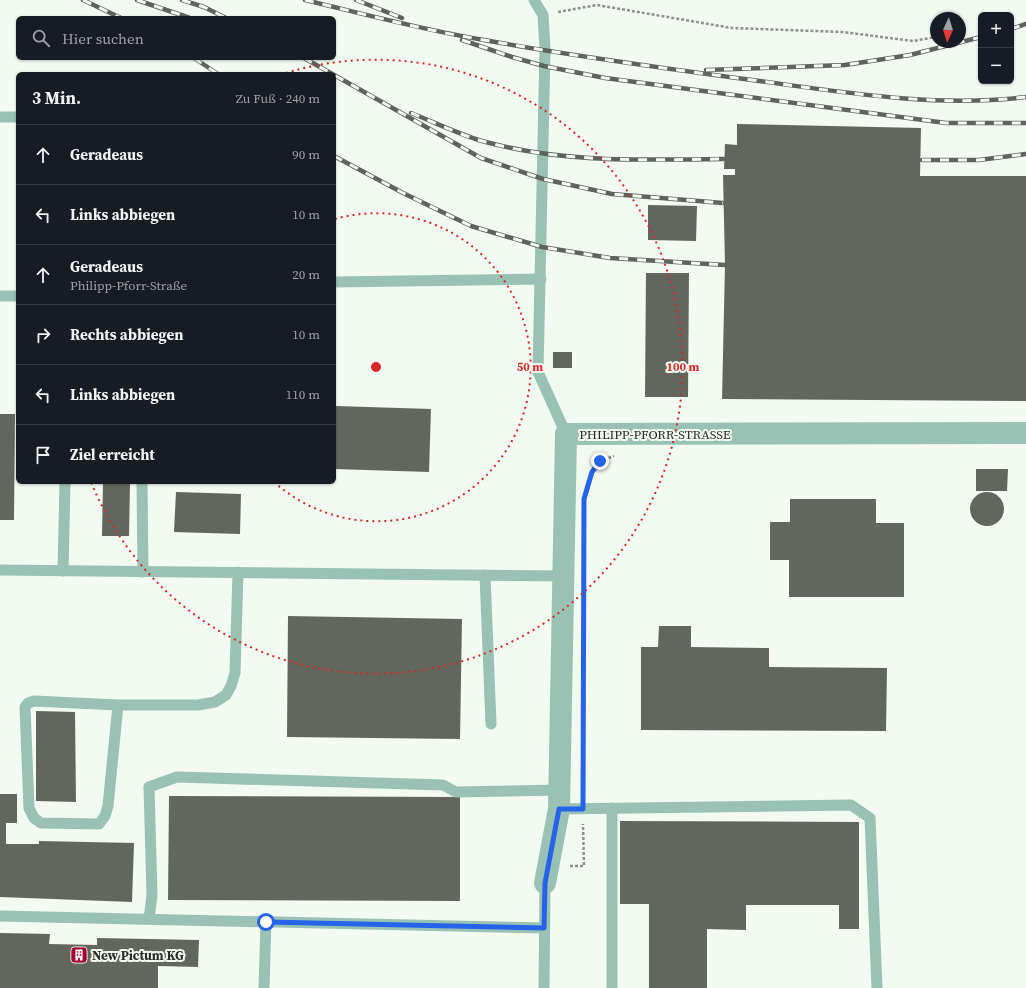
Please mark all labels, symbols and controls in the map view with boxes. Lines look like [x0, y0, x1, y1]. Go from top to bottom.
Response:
north arrow [930, 12, 966, 48]
map controls [978, 12, 1014, 84]
button: + [978, 12, 1014, 48]
search box [16, 16, 336, 60]
icon: search [30, 27, 52, 49]
text: Hier suchen [62, 28, 144, 49]
button: − [978, 48, 1014, 84]
text: 3 Min. [32, 86, 81, 110]
text: Zu Fuß · 240 m [236, 90, 320, 107]
icon: ahead [32, 144, 54, 166]
text: Geradeaus [70, 144, 143, 165]
text: 90 m [292, 146, 320, 163]
icon: left [32, 204, 54, 226]
text: Links abbiegen [70, 204, 175, 225]
text: 10 m [292, 206, 320, 223]
text: Geradeaus [70, 256, 143, 277]
icon: ahead [32, 264, 54, 286]
text: 20 m [292, 266, 320, 283]
text: Philipp-Pforr-Straße [70, 277, 187, 294]
icon: right [32, 324, 54, 346]
text: Rechts abbiegen [70, 324, 184, 345]
text: 10 m [292, 326, 320, 343]
text: 50 m [517, 359, 543, 375]
text: 100 m [667, 359, 700, 375]
centre of rings [369, 360, 383, 374]
icon: left [32, 384, 54, 406]
text: Links abbiegen [70, 384, 175, 405]
text: 110 m [286, 386, 320, 403]
street label: PHILIPP-PFORR-STRASSE [579, 426, 731, 443]
icon: arrive [32, 444, 54, 466]
text: Ziel erreicht [70, 444, 155, 465]
route end [591, 452, 609, 470]
route start [257, 913, 275, 931]
building icon: New Pictum KG [69, 945, 89, 965]
place label: New Pictum KG [92, 947, 184, 964]

